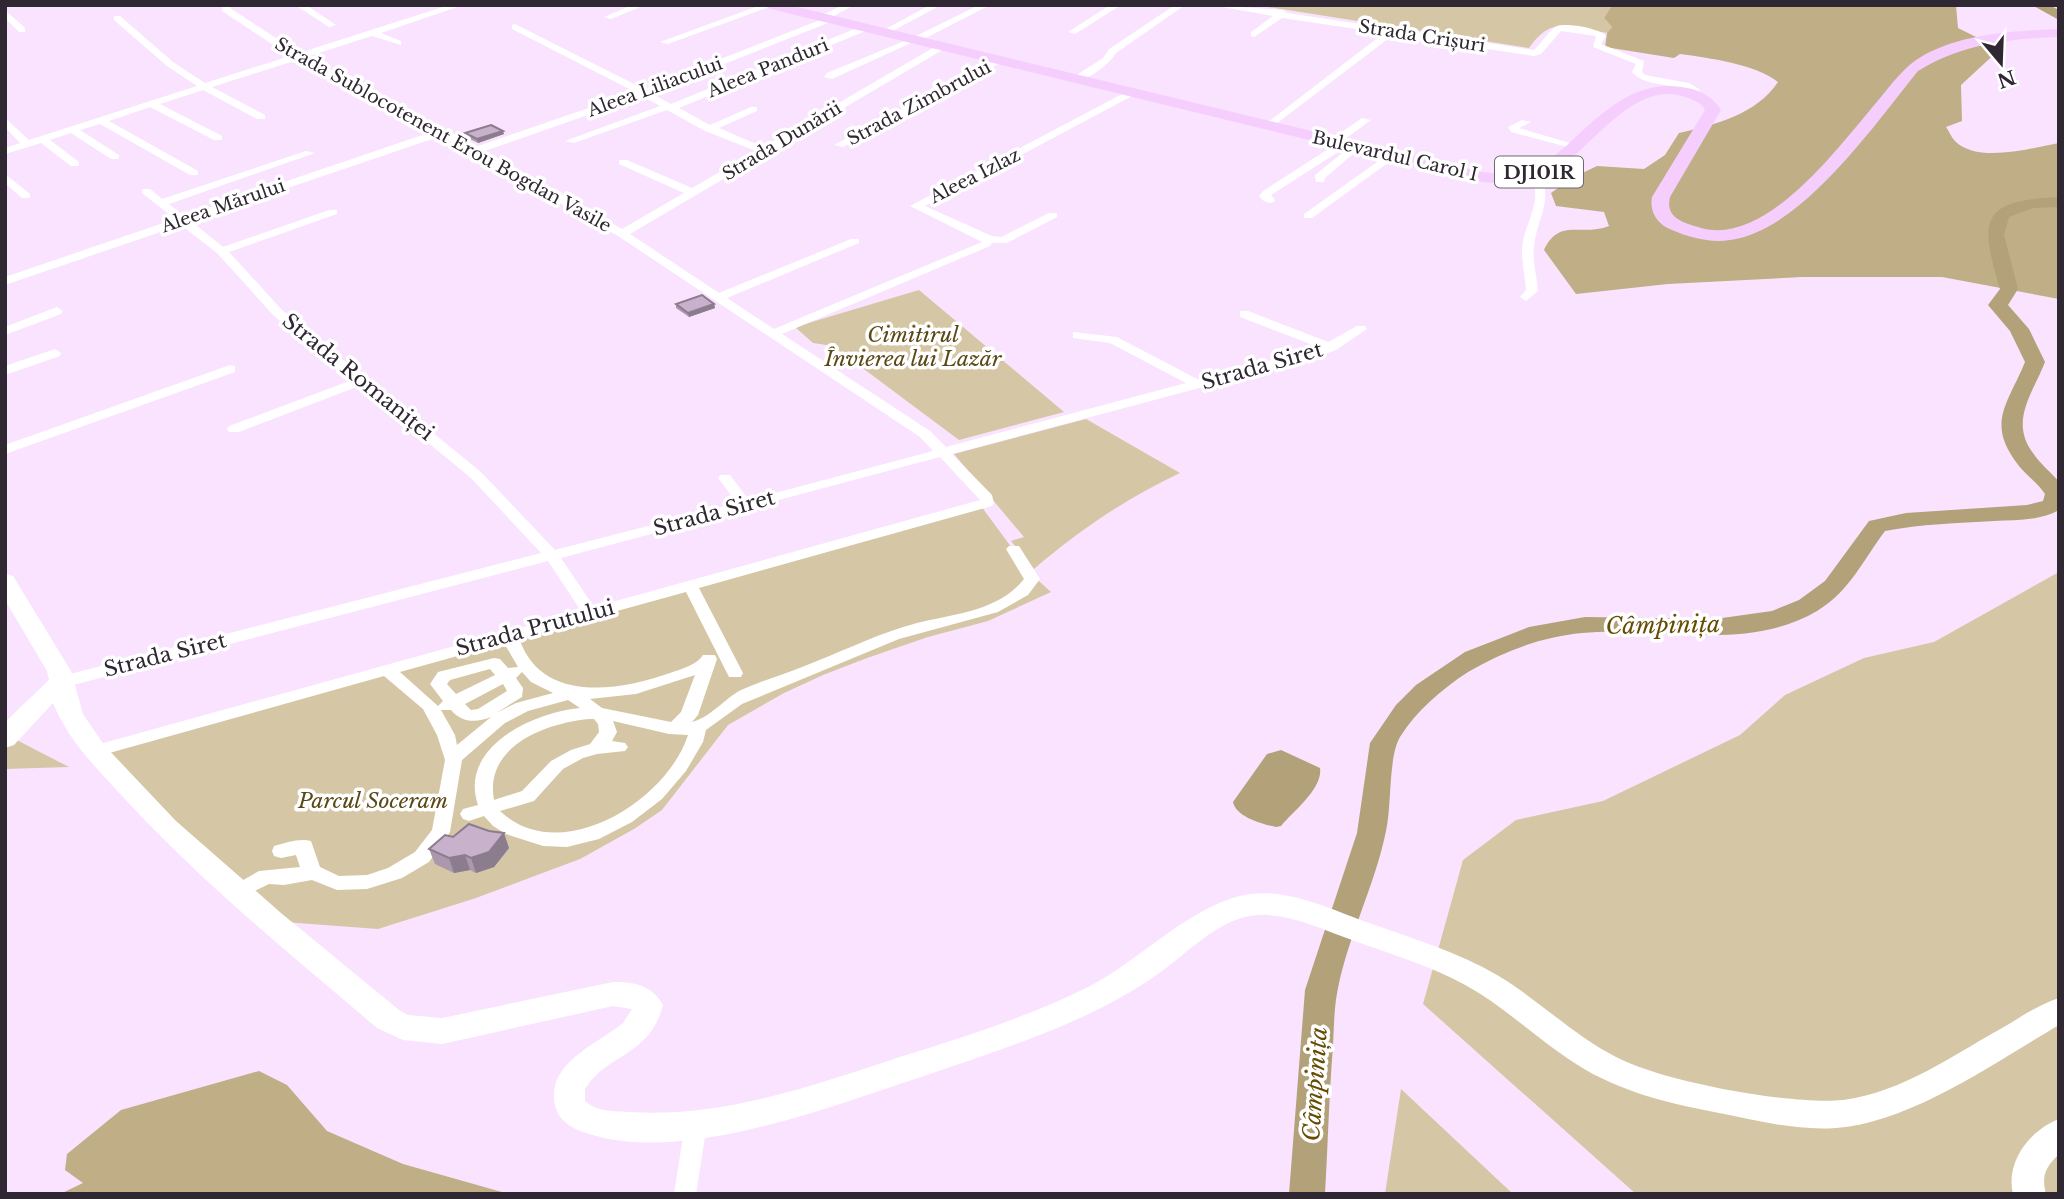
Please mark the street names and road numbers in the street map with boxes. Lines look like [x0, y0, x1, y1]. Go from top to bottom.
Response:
street label: Strada Crișuri [1357, 15, 1487, 57]
street label: Strada Sublocotenent Erou Bogdan Vasile [271, 33, 615, 237]
street label: Aleea Panduri [703, 34, 832, 103]
street label: Aleea Liliacului [583, 52, 726, 122]
street label: Strada Zimbrului [843, 56, 995, 150]
street label: Strada Dunării [718, 97, 846, 185]
street label: Bulevardul Carol I [1310, 126, 1480, 186]
street label: Aleea Izlaz [925, 144, 1024, 209]
road number: DJ101R [1495, 156, 1583, 188]
street label: Aleea Mărului [157, 175, 288, 238]
street label: Strada Romaniței [277, 308, 439, 446]
street label: Strada Siret [1198, 336, 1326, 396]
street label: Strada Siret [650, 484, 778, 542]
street label: Strada Prutului [453, 594, 617, 662]
street label: Strada Siret [101, 627, 229, 683]

